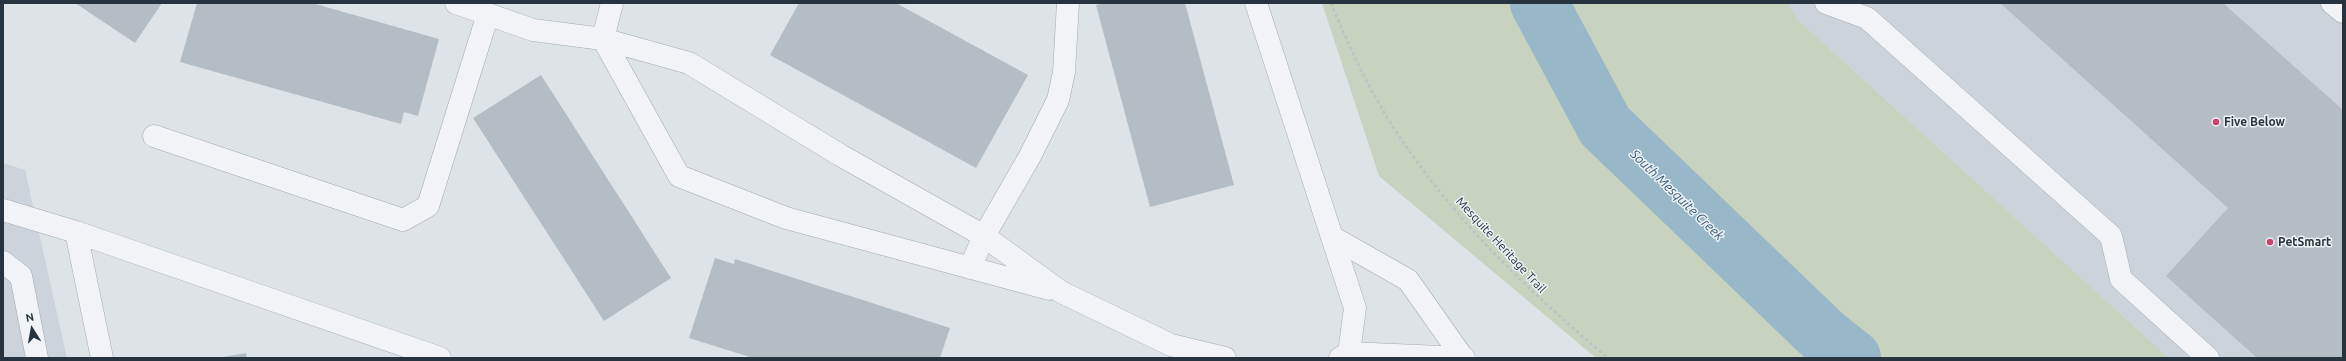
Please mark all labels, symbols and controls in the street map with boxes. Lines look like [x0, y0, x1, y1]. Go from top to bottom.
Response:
place label: Five Below [2224, 115, 2285, 129]
marker: Five Below [2211, 117, 2221, 127]
water label: South Mesquite Creek [1627, 146, 1727, 244]
street label: Mesquite Heritage Trail [1453, 194, 1549, 296]
place label: PetSmart [2278, 235, 2331, 249]
marker: PetSmart [2265, 237, 2275, 247]
north arrow [12, 309, 52, 349]
text: N [25, 311, 35, 324]

